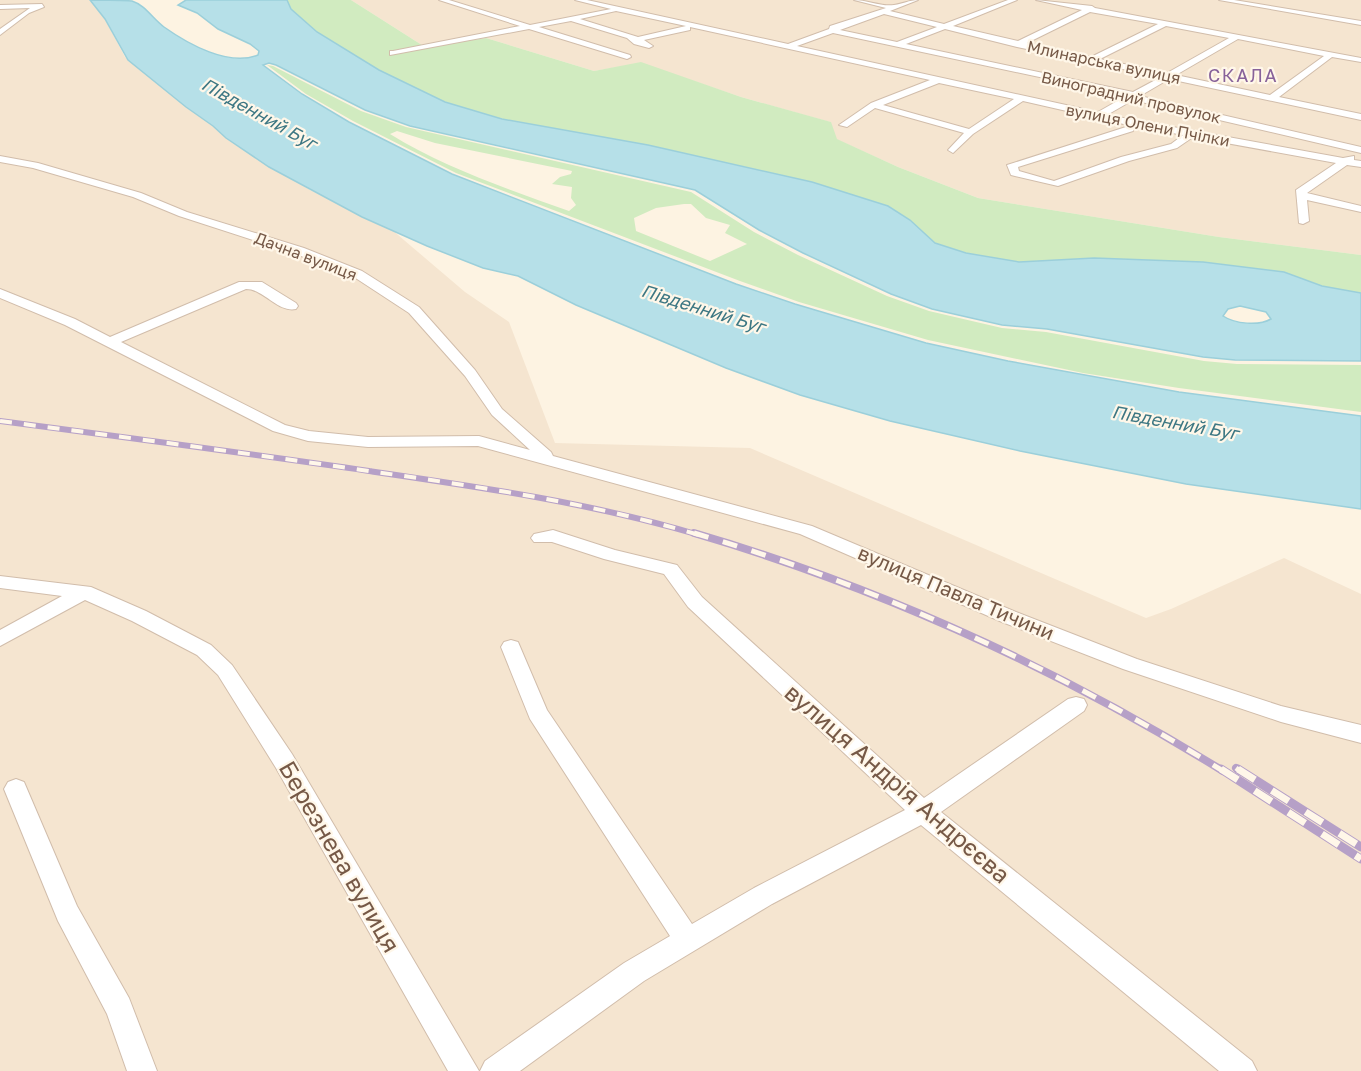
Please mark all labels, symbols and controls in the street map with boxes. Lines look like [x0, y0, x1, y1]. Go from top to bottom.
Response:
street label: Млинарська вулиця [1025, 36, 1183, 88]
district label: СКАЛА [1208, 64, 1278, 86]
street label: Виноградний провулок [1039, 67, 1223, 127]
water label: Південний Буг [198, 72, 323, 155]
street label: вулиця Олени Пчілки [1064, 99, 1232, 151]
street label: Дачна вулиця [252, 227, 360, 285]
water label: Південний Буг [639, 279, 770, 338]
water label: Південний Буг [1110, 400, 1243, 444]
street label: вулиця Павла Тичини [855, 540, 1058, 644]
street label: вулиця Андрія Андрєєва [779, 677, 1017, 889]
street label: Березнева вулиця [274, 755, 407, 957]

